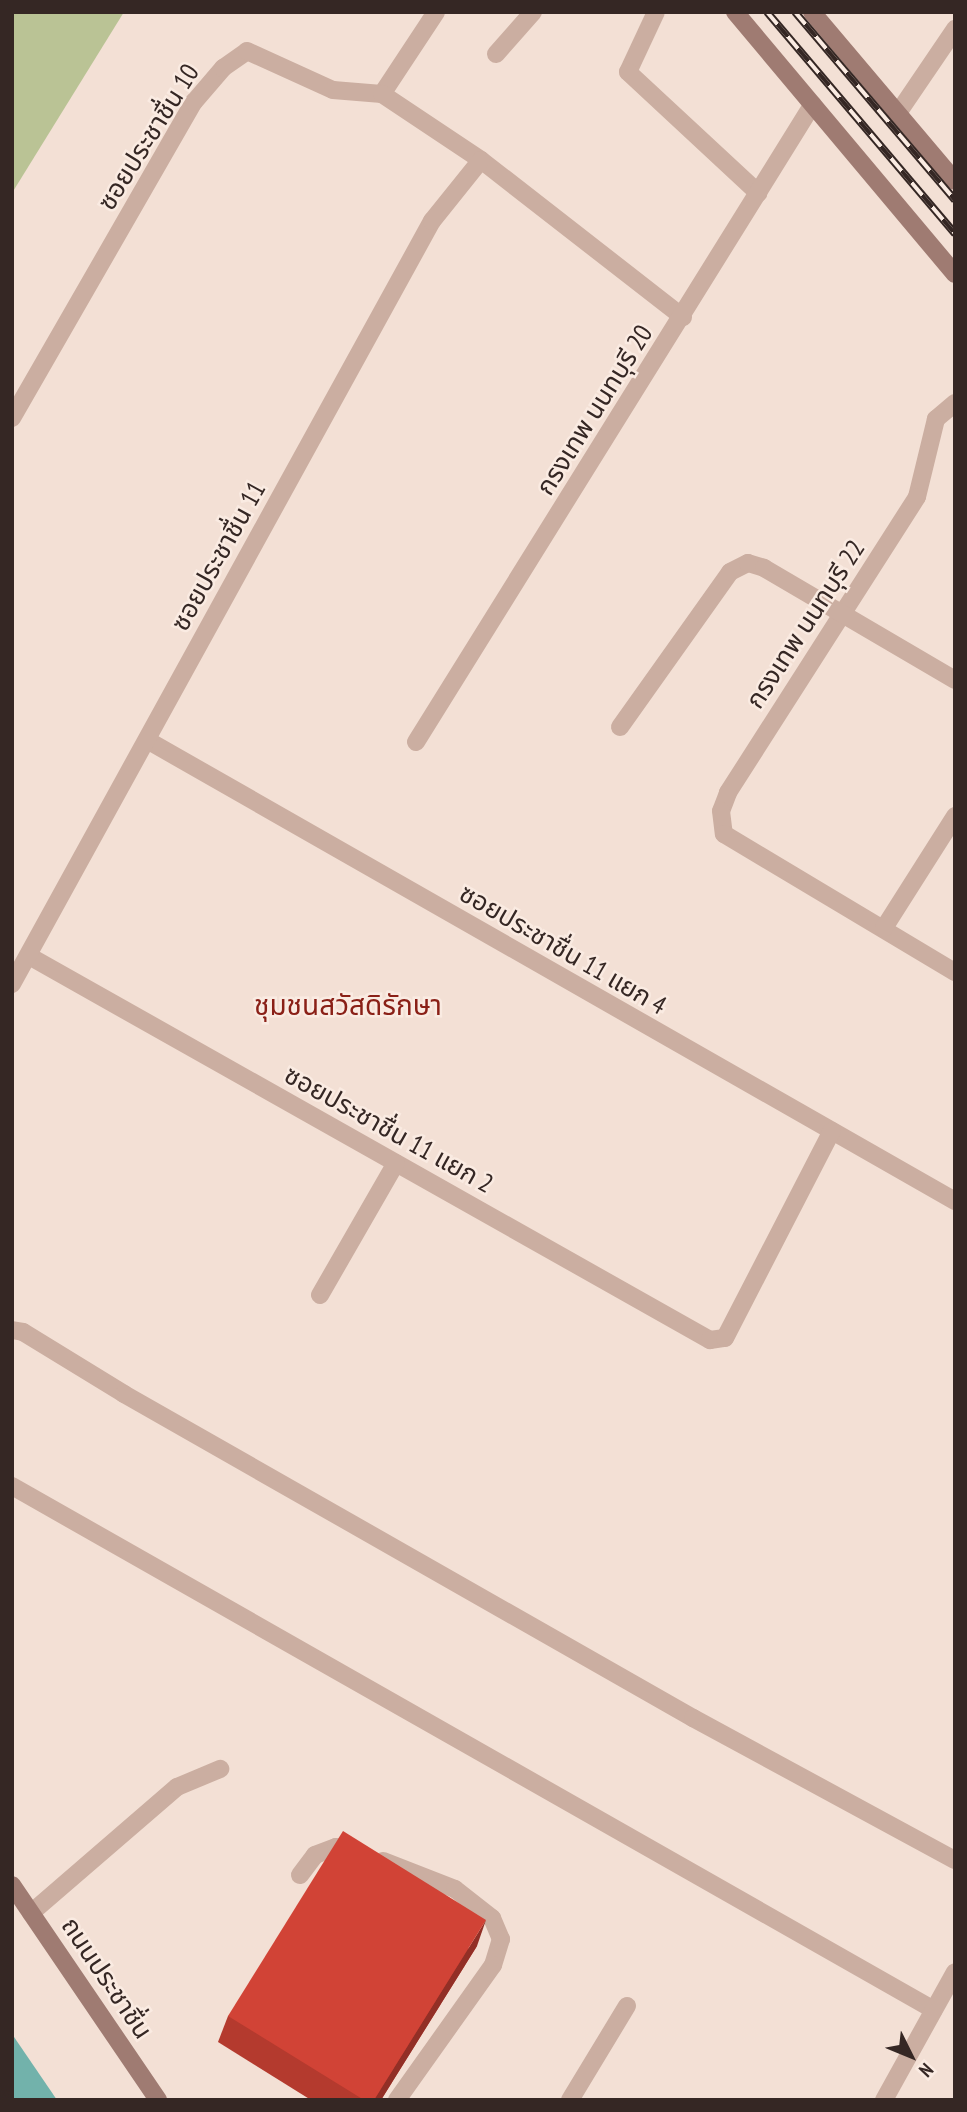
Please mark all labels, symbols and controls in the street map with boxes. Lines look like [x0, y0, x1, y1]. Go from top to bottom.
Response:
street label: ซอยประชาชื่น 10 [91, 58, 205, 216]
street label: กรงเทพ นนทบุรี 20 [529, 319, 659, 501]
street label: ซอยประชาชื่น 11 [164, 476, 272, 636]
street label: กรงเทพ นนทบุรี 22 [739, 534, 871, 714]
street label: ซอยประชาชื่น 11 แยก 4 [454, 877, 672, 1021]
district label: ชุมชนสวัสดิรักษา [254, 988, 442, 1022]
street label: ซอยประชาชื่น 11 แยก 2 [279, 1059, 499, 1199]
street label: ถนนประชาชื่น [55, 1911, 159, 2045]
north arrow [876, 2021, 946, 2091]
text: N [914, 2058, 939, 2082]

